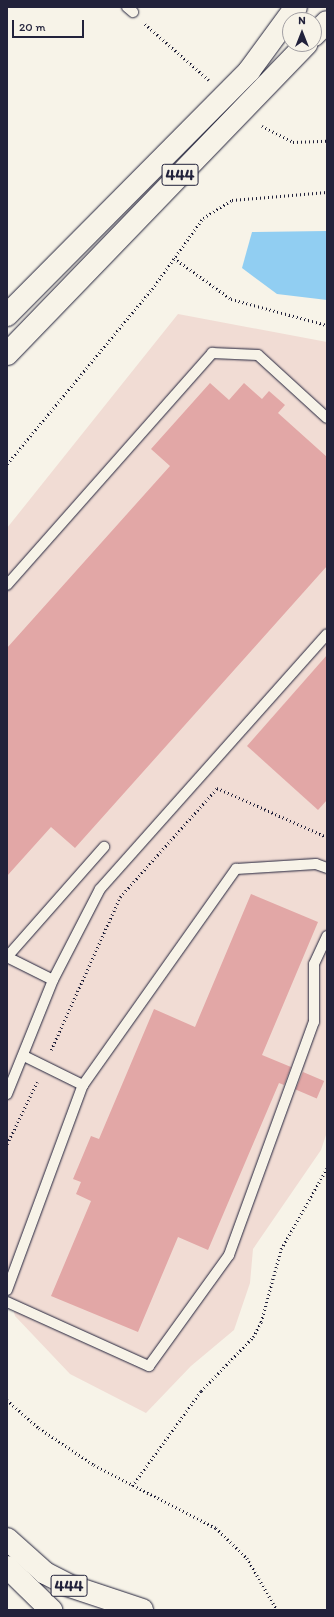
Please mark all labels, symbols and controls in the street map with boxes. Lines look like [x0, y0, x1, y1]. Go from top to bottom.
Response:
scale bar [14, 12, 86, 38]
north arrow [282, 12, 322, 52]
text: N [298, 14, 306, 27]
text: 20 m [19, 20, 46, 34]
road number: 444 [161, 161, 199, 189]
road number: 444 [50, 1572, 88, 1600]

